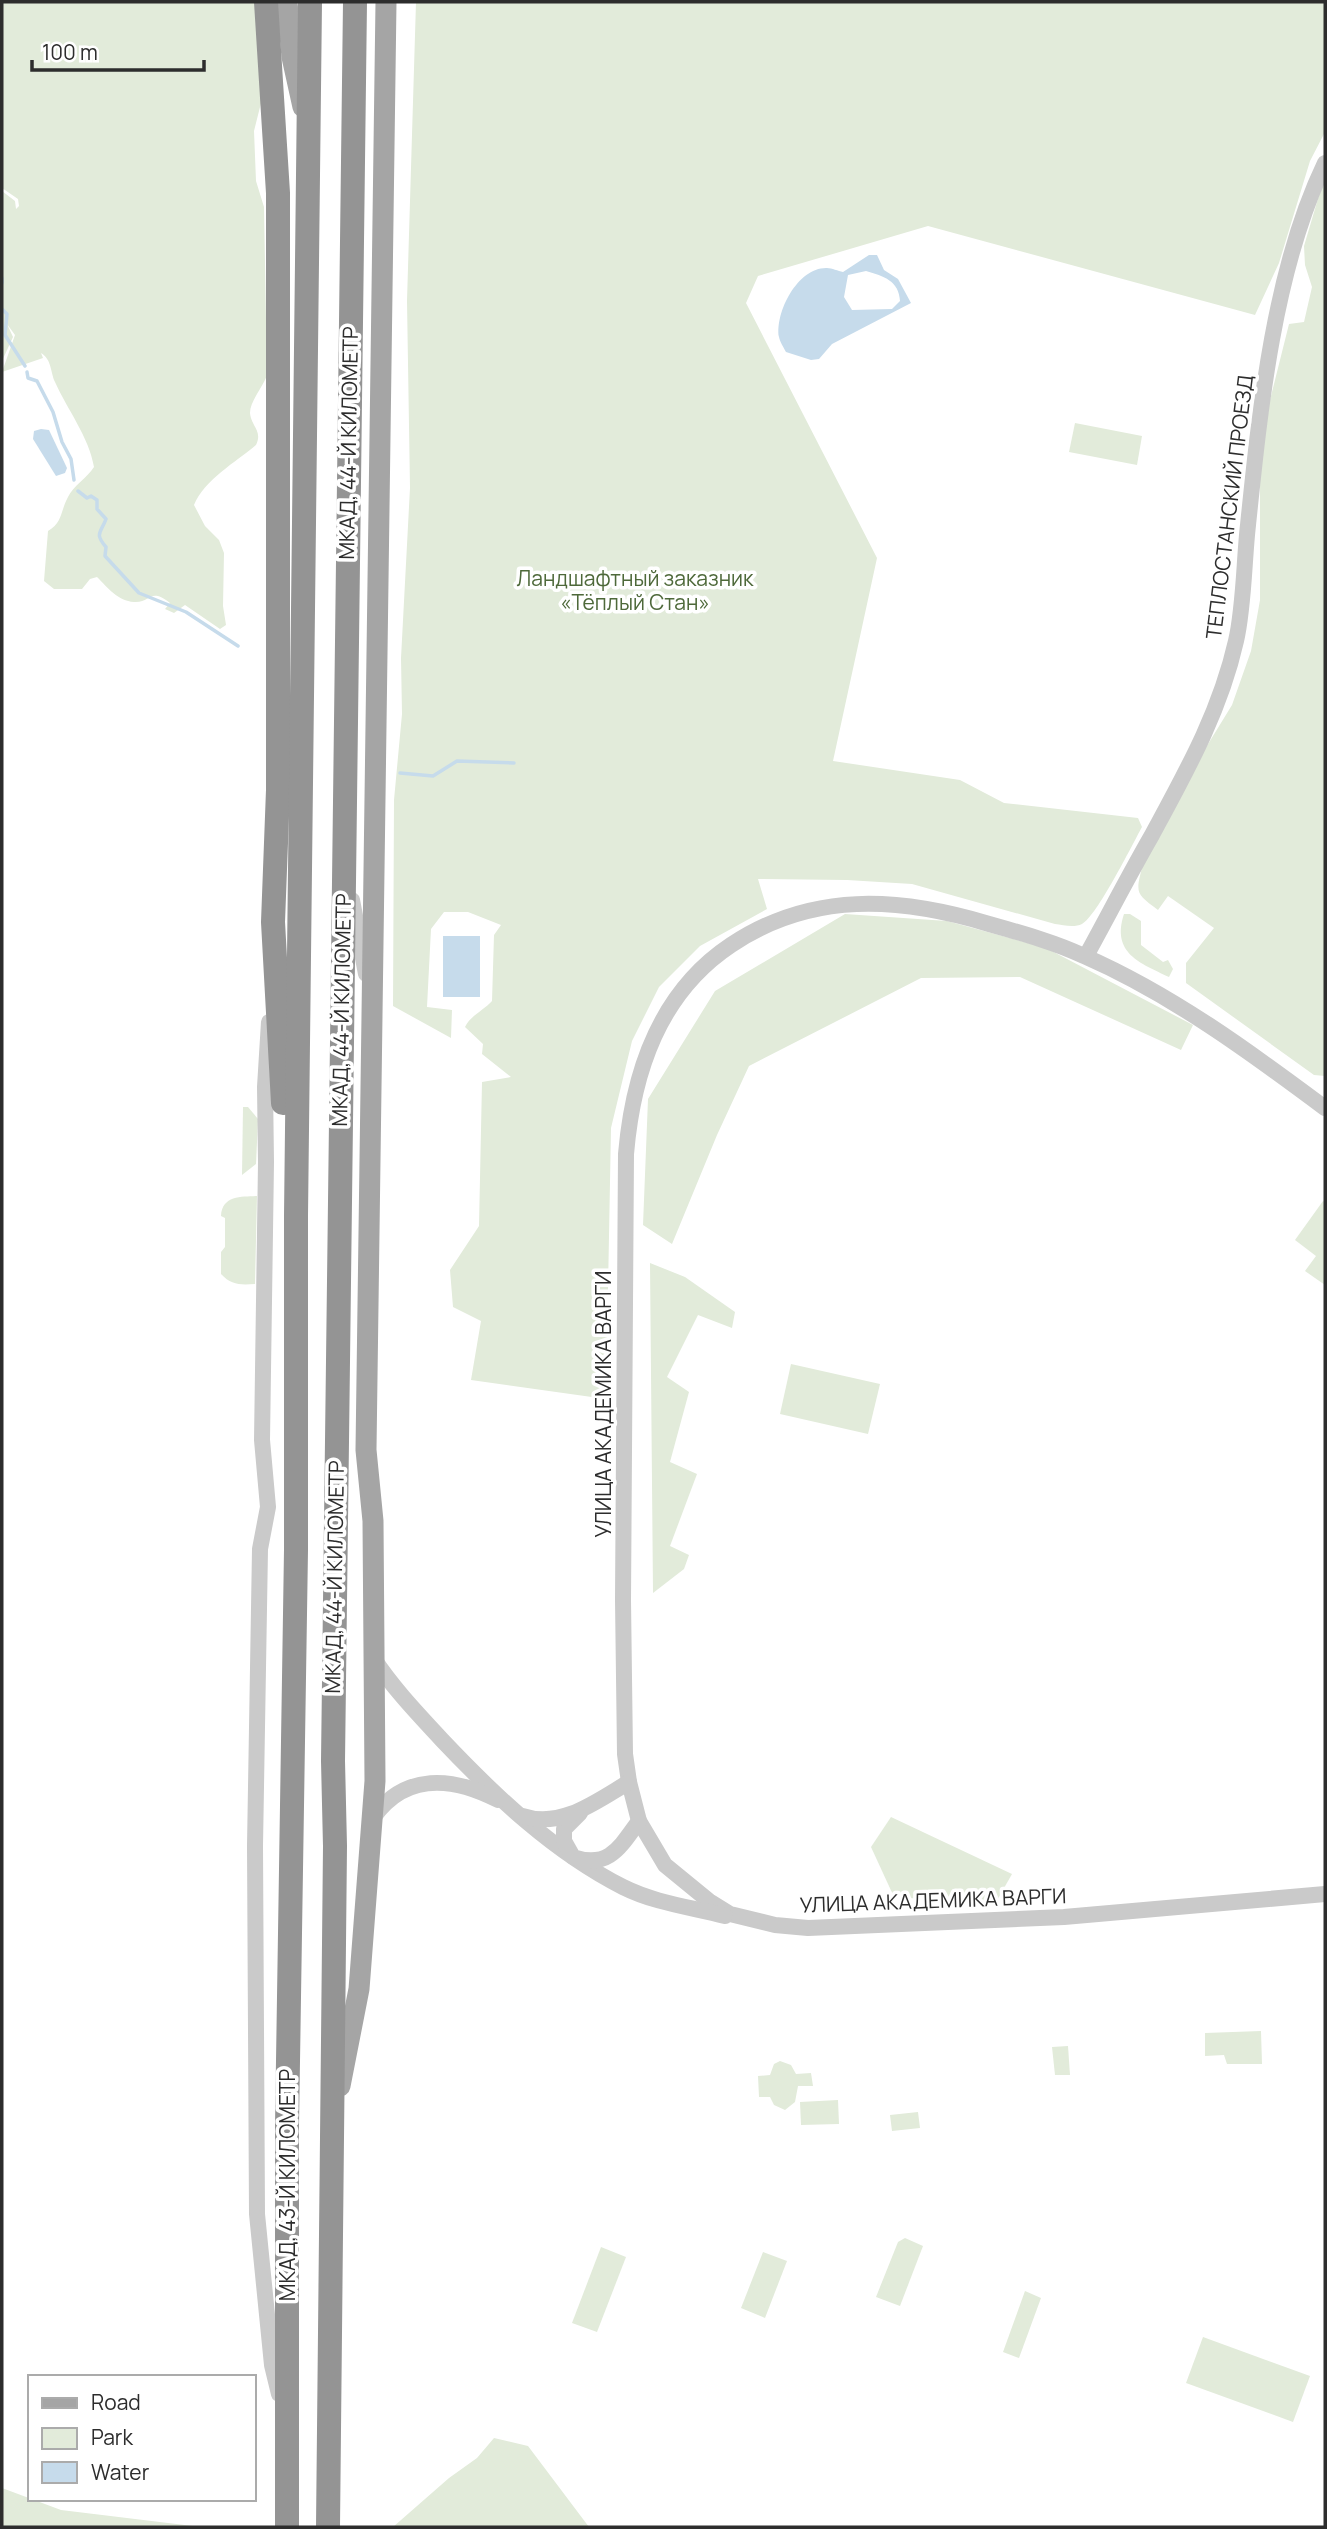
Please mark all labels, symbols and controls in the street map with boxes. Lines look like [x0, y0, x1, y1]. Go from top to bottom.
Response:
scale bar [32, 28, 203, 72]
text: 100 m [42, 38, 98, 66]
street label: МКАД, 44-Й КИЛОМЕТР [332, 326, 364, 560]
street label: ТЕПЛОСТАНСКИЙ ПРОЕЗД [1199, 373, 1259, 641]
park label: Ландшафтный заказник «Тёплый Стан» [517, 564, 754, 616]
street label: МКАД, 44-Й КИЛОМЕТР [325, 893, 357, 1127]
street label: УЛИЦА АКАДЕМИКА ВАРГИ [589, 1271, 617, 1537]
street label: МКАД, 44-Й КИЛОМЕТР [318, 1460, 350, 1694]
street label: УЛИЦА АКАДЕМИКА ВАРГИ [799, 1881, 1067, 1919]
street label: МКАД, 43-Й КИЛОМЕТР [273, 2068, 301, 2301]
legend [28, 2375, 256, 2501]
text: Road [91, 2388, 141, 2416]
text: Park [91, 2423, 133, 2451]
text: Water [91, 2458, 150, 2486]

